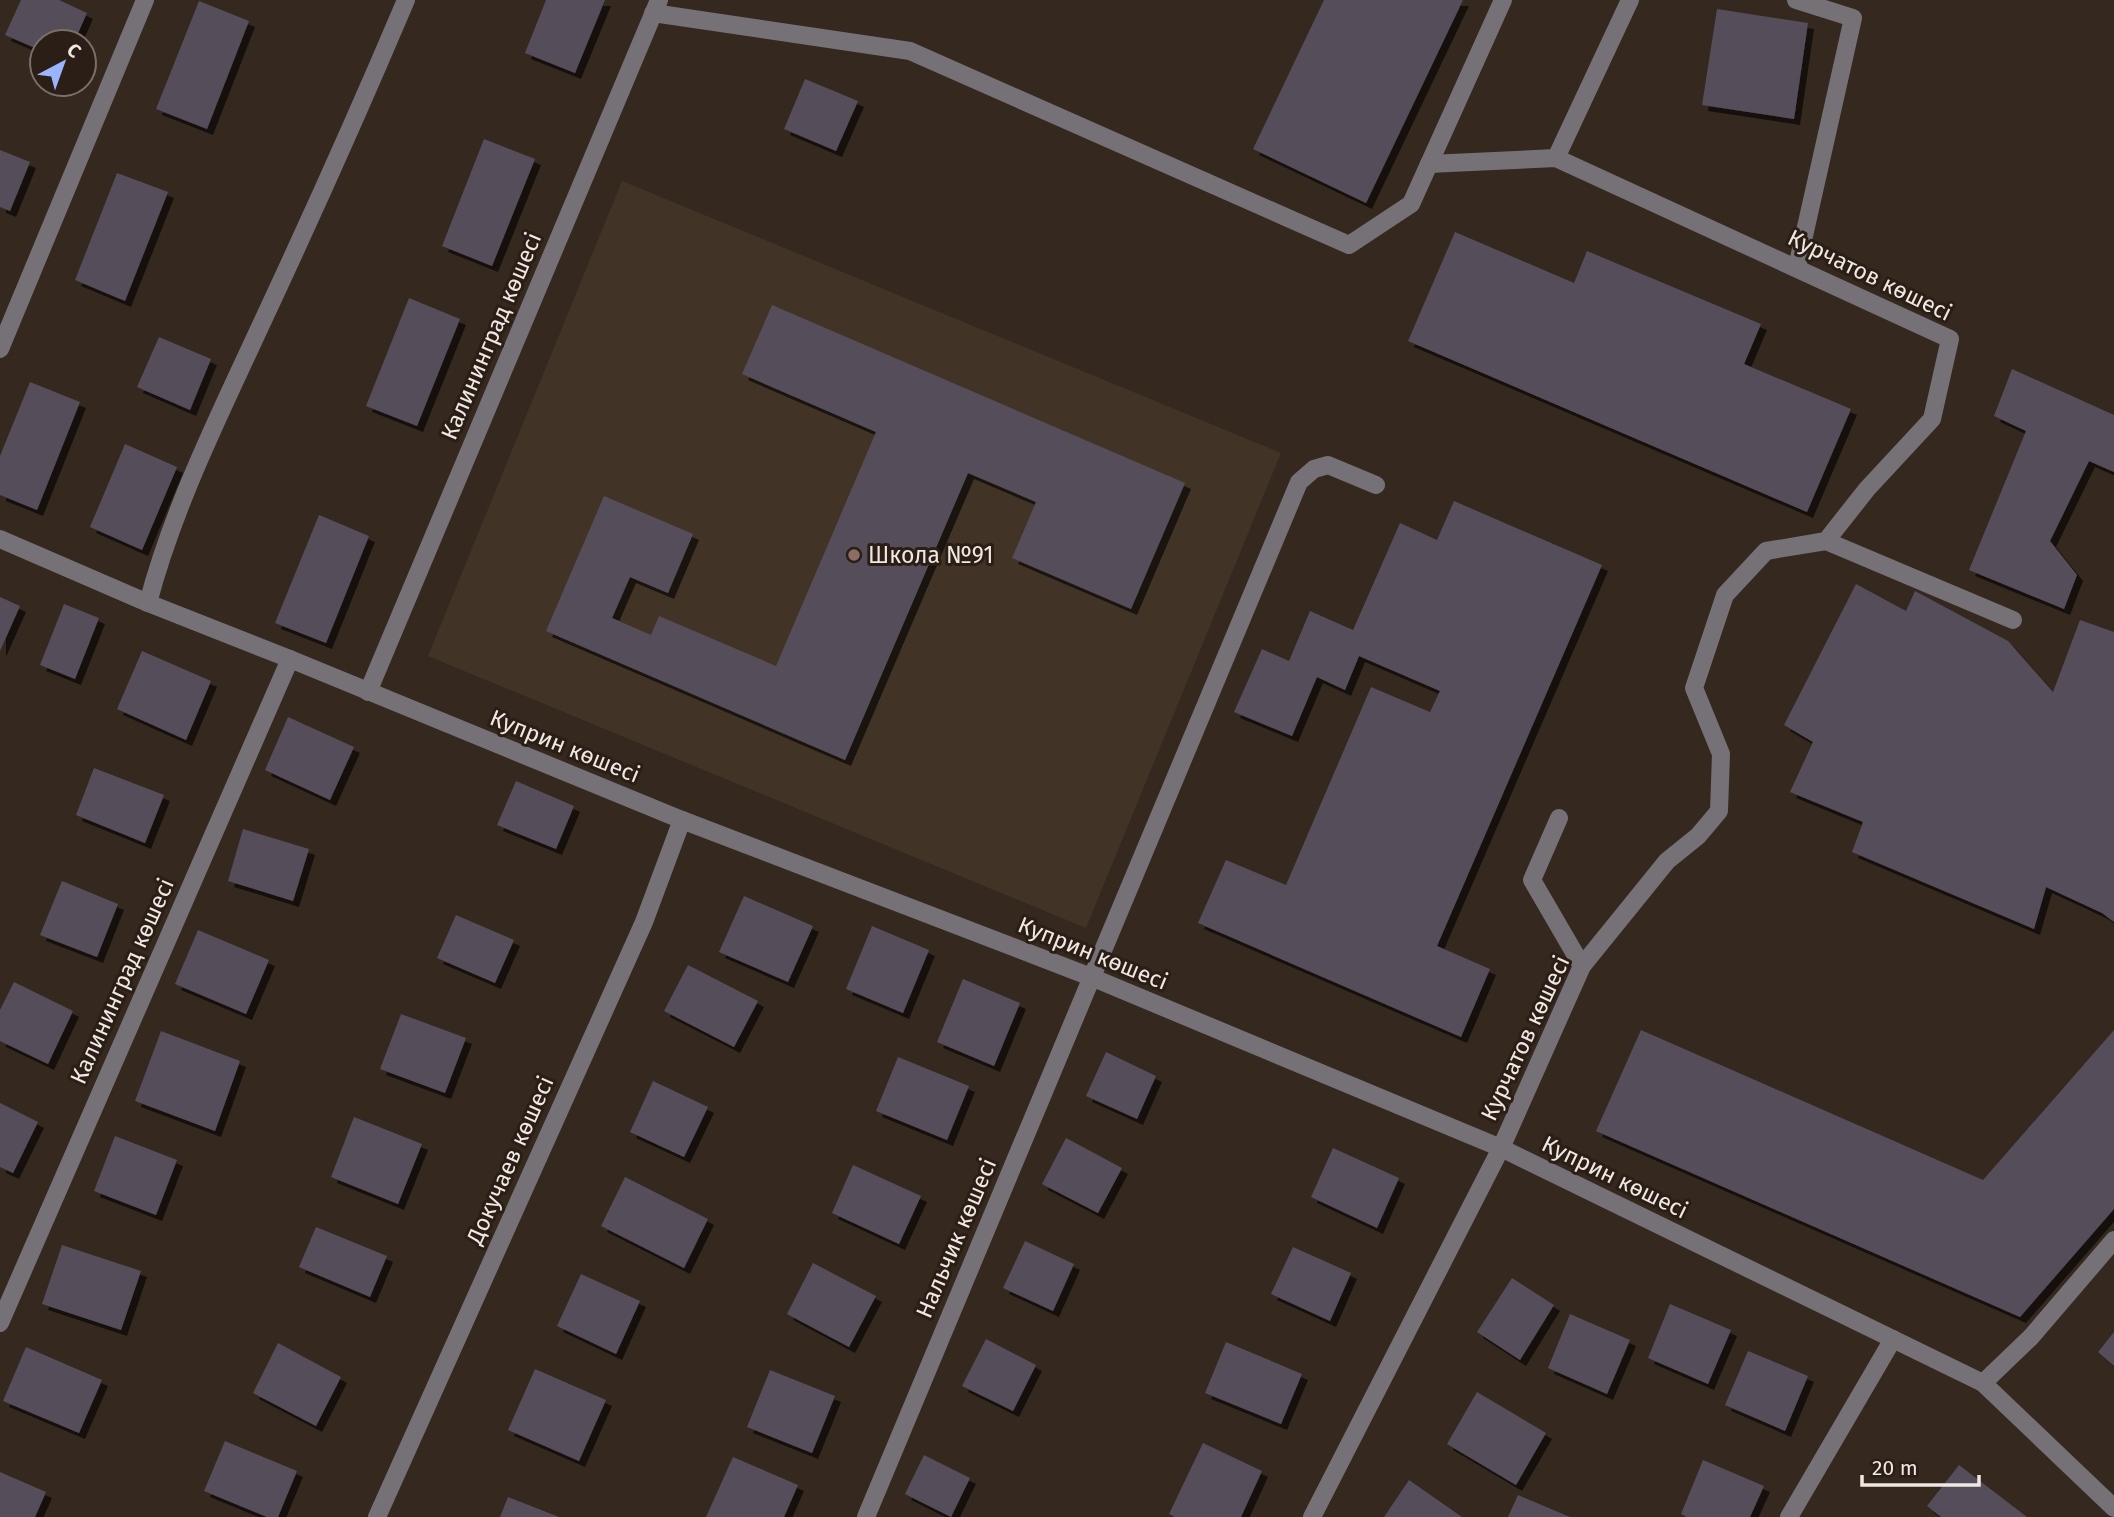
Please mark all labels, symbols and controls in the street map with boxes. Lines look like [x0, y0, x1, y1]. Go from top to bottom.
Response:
north arrow [28, 28, 98, 98]
text: С [62, 38, 86, 63]
street label: Курчатов көшесі [1783, 223, 1957, 327]
street label: Калининград көшесі [435, 228, 547, 444]
place label: Школа №91 [868, 541, 993, 569]
marker: Школа №91 [846, 547, 862, 563]
street label: Куприн көшесі [486, 703, 644, 789]
street label: Калининград көшесі [64, 874, 180, 1088]
street label: Куприн көшесі [1014, 910, 1172, 996]
street label: Курчатов көшесі [1475, 951, 1575, 1125]
street label: Докучаев көшесі [460, 1072, 560, 1249]
street label: Куприн көшесі [1537, 1130, 1693, 1224]
street label: Нальчик көшесі [910, 1154, 1002, 1322]
scale bar [1862, 1444, 1979, 1488]
text: 20 m [1872, 1455, 1918, 1481]

